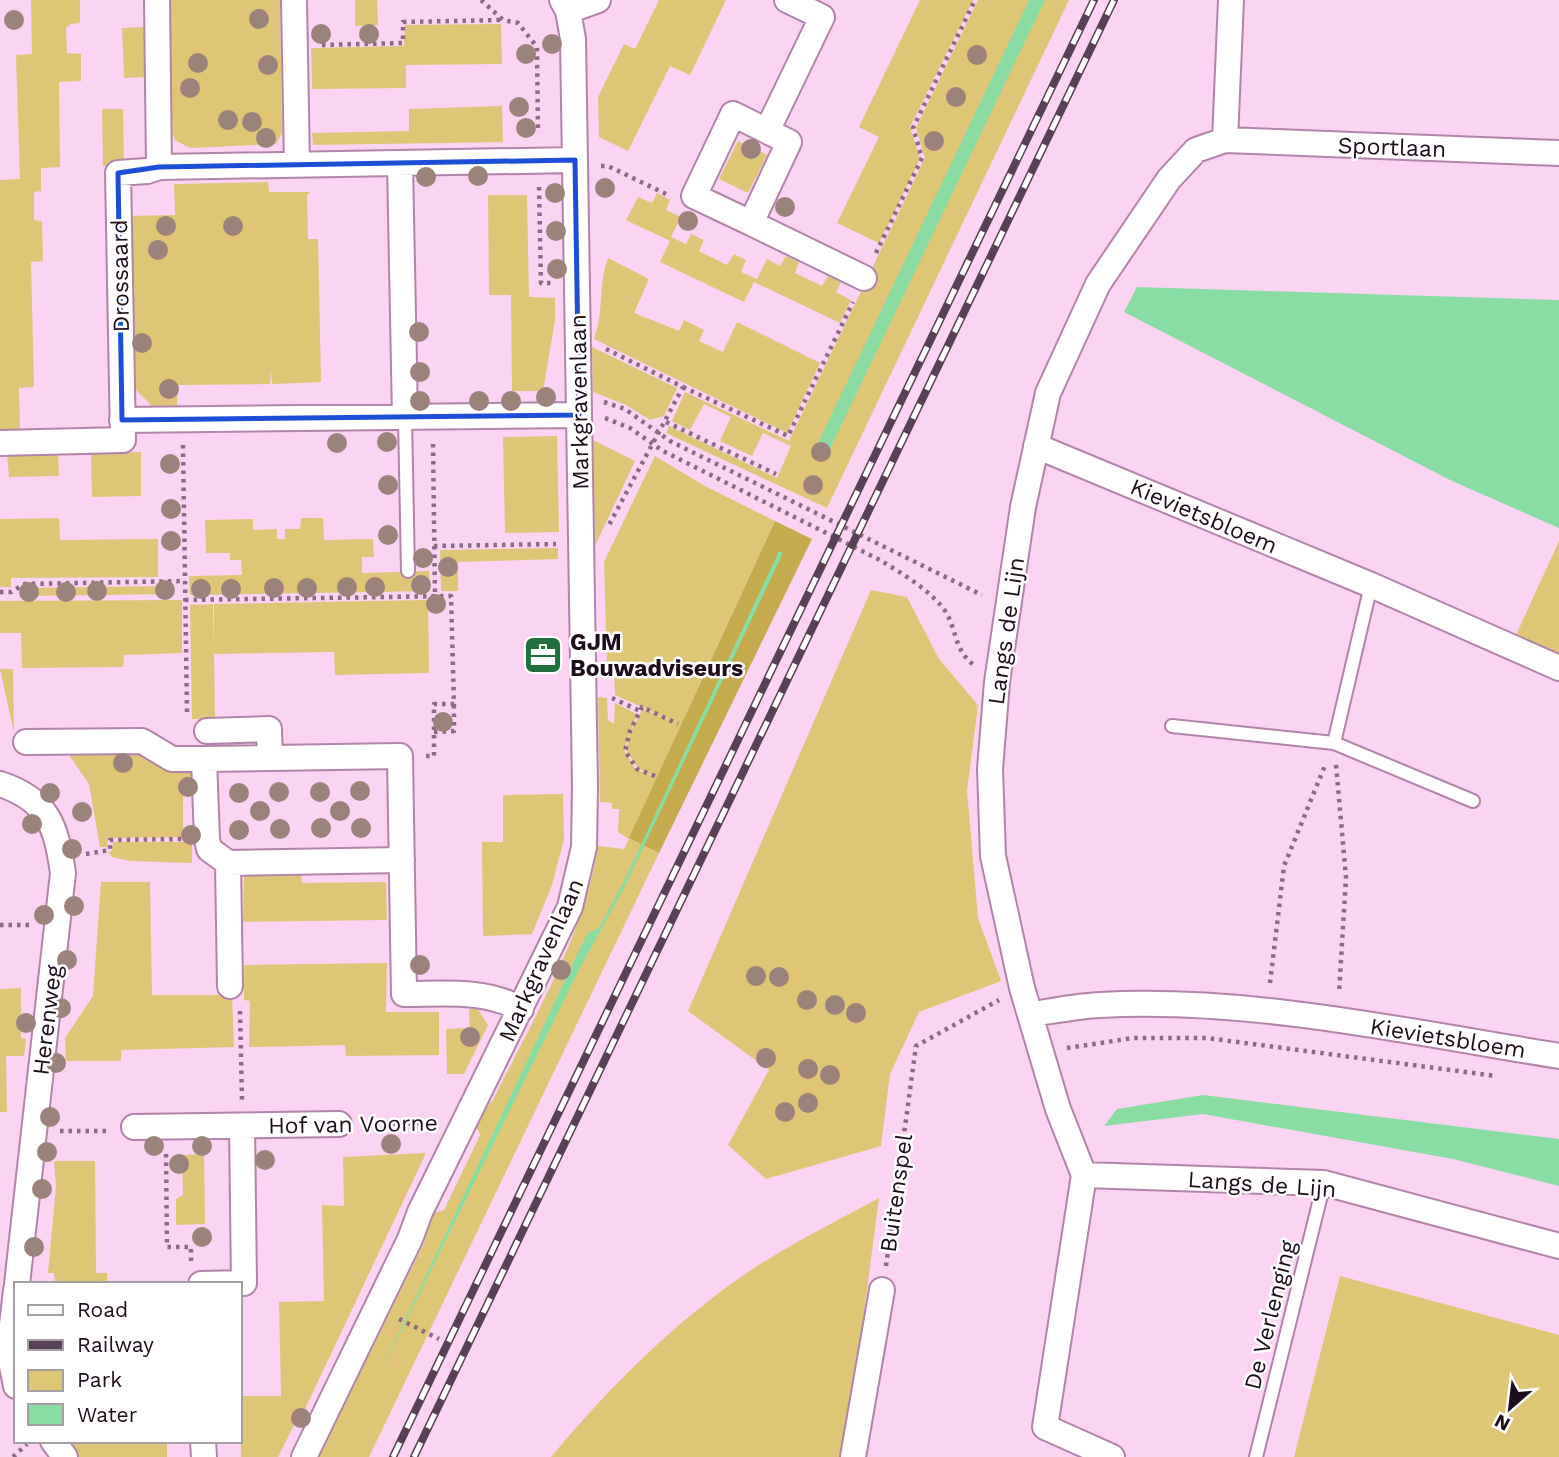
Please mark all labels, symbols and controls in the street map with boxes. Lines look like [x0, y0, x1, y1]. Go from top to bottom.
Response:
street label: Sportlaan [1337, 132, 1447, 163]
street label: Drossaard [106, 219, 135, 333]
street label: Markgravenlaan [564, 314, 595, 490]
street label: Kievietsbloem [1126, 473, 1282, 560]
street label: Langs de Lijn [983, 555, 1030, 707]
place label: GJM Bouwadviseurs [570, 629, 743, 682]
office icon: GJM Bouwadviseurs [522, 634, 564, 676]
street label: Markgravenlaan [493, 874, 590, 1046]
street label: Herenweg [27, 963, 68, 1077]
street label: Kievietsbloem [1368, 1013, 1528, 1064]
street label: Hof van Voorne [268, 1110, 438, 1139]
street label: Buitenspel [875, 1132, 918, 1254]
street label: Langs de Lijn [1187, 1166, 1337, 1203]
street label: De Verlenging [1239, 1237, 1302, 1393]
legend [14, 1282, 242, 1443]
text: Road [77, 1297, 128, 1322]
text: Railway [77, 1332, 154, 1357]
text: Park [77, 1367, 122, 1392]
north arrow [1475, 1373, 1545, 1443]
text: Water [77, 1402, 138, 1427]
text: N [1491, 1409, 1514, 1436]

